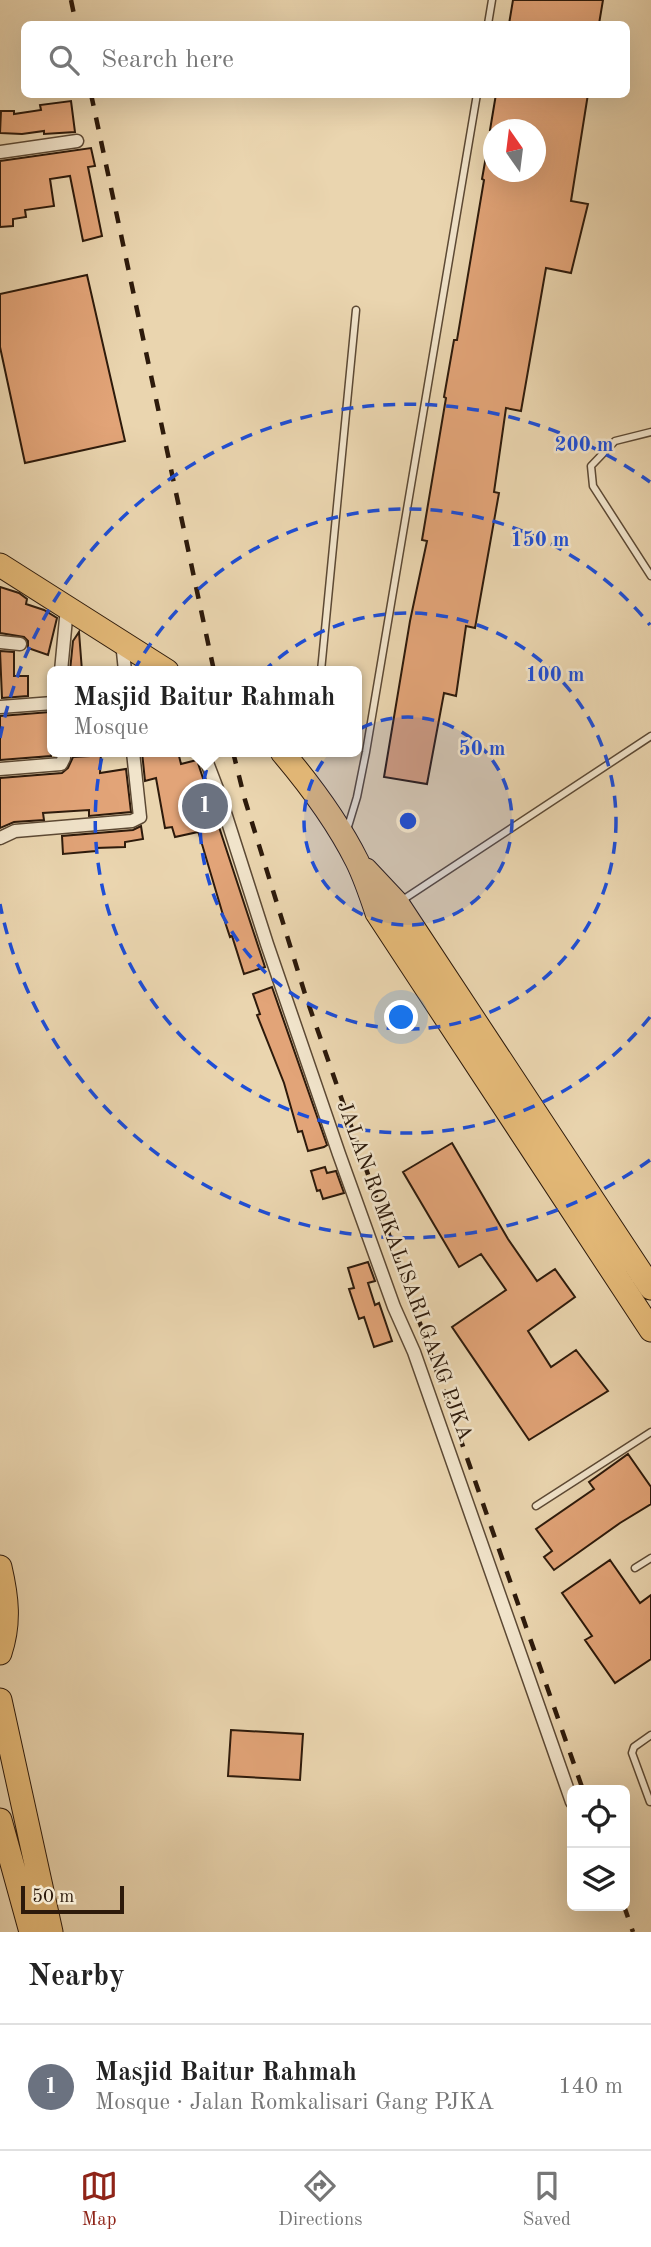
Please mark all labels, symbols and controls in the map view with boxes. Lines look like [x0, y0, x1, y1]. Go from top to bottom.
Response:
search box [21, 21, 630, 98]
icon: search [45, 41, 83, 79]
text: Search here [101, 47, 234, 73]
north arrow [483, 119, 546, 182]
text: 200 m [554, 435, 614, 456]
text: 150 m [510, 530, 570, 551]
text: 100 m [525, 665, 585, 686]
popup [47, 666, 362, 757]
text: Masjid Baitur Rahmah [74, 685, 335, 711]
text: Mosque [74, 716, 149, 739]
text: 50 m [458, 739, 506, 760]
pin: 1 [182, 780, 228, 832]
centre of rings [396, 809, 420, 833]
your location [384, 1000, 418, 1034]
street label: JALAN ROMKALISARI GANG PJKA [333, 1098, 475, 1444]
map controls [567, 1785, 630, 1911]
button: locate [567, 1785, 630, 1848]
button: layers [567, 1848, 630, 1911]
scale bar [21, 1883, 124, 1915]
text: 50 m [32, 1888, 74, 1907]
text: Nearby [28, 1962, 125, 1992]
text: Masjid Baitur Rahmah [95, 2060, 357, 2086]
text: 1 [44, 2075, 58, 2098]
text: 140 m [558, 2075, 623, 2098]
text: Mosque · Jalan Romkalisari Gang PJKA [95, 2091, 494, 2114]
tab: Map [80, 2167, 118, 2232]
tab: Directions [278, 2167, 363, 2232]
tab: Saved [523, 2167, 571, 2232]

